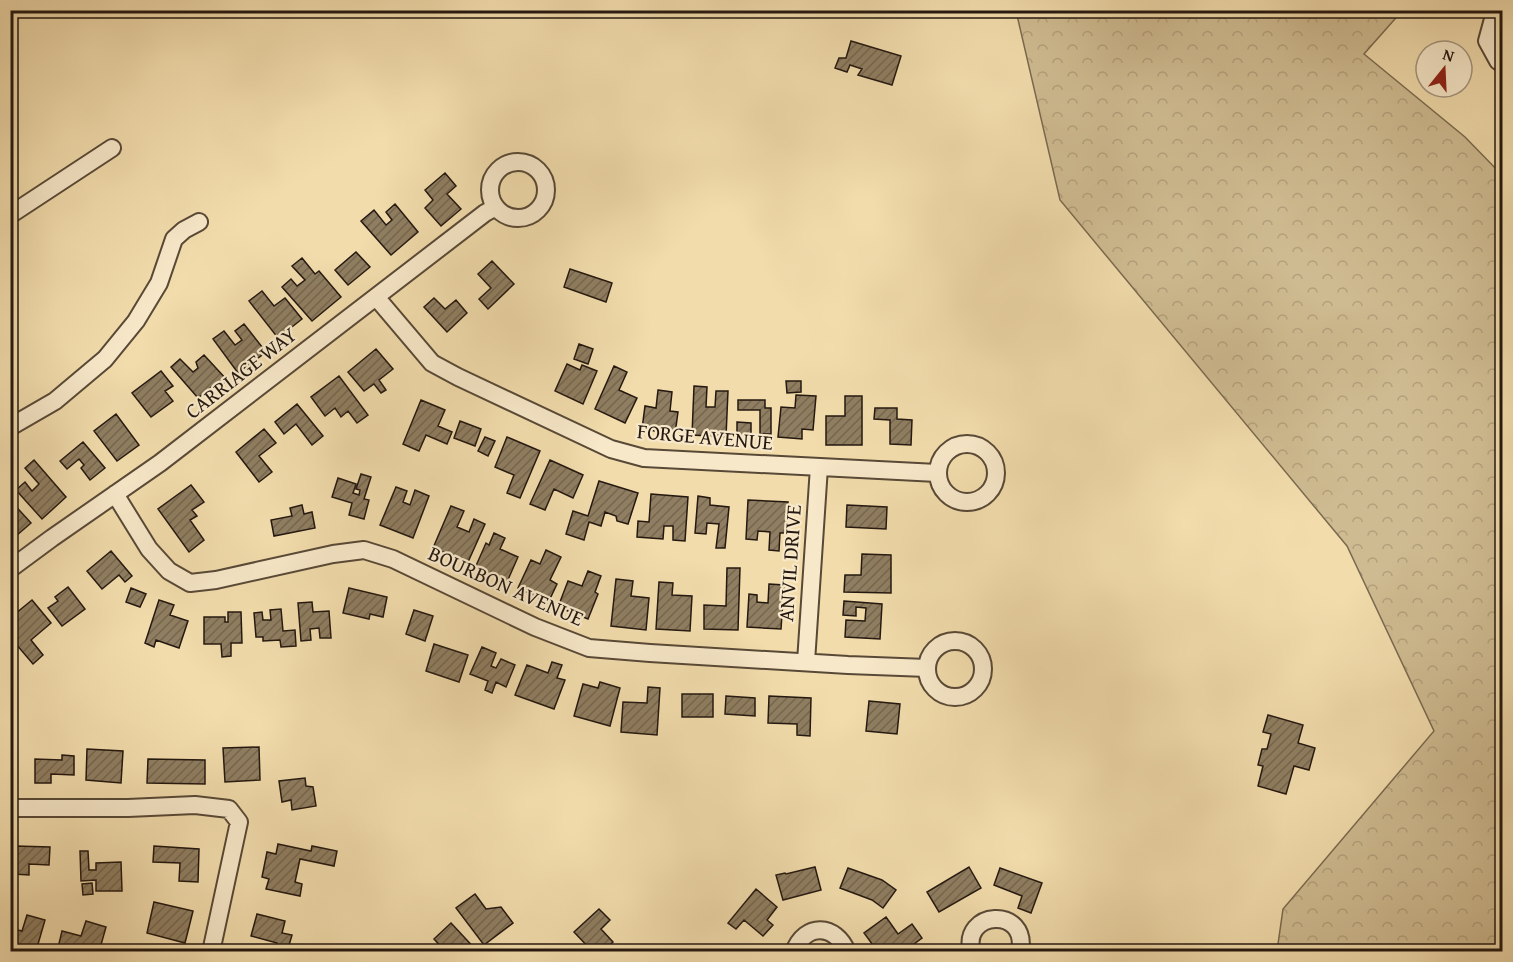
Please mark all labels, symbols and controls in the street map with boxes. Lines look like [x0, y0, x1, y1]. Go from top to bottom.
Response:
north arrow [1414, 39, 1474, 99]
text: N [1440, 42, 1458, 68]
street label: CARRIAGE WAY [178, 319, 303, 426]
street label: FORGE AVENUE [636, 415, 775, 458]
street label: ANVIL DRIVE [770, 503, 809, 623]
street label: BOURBON AVENUE [423, 537, 589, 634]

